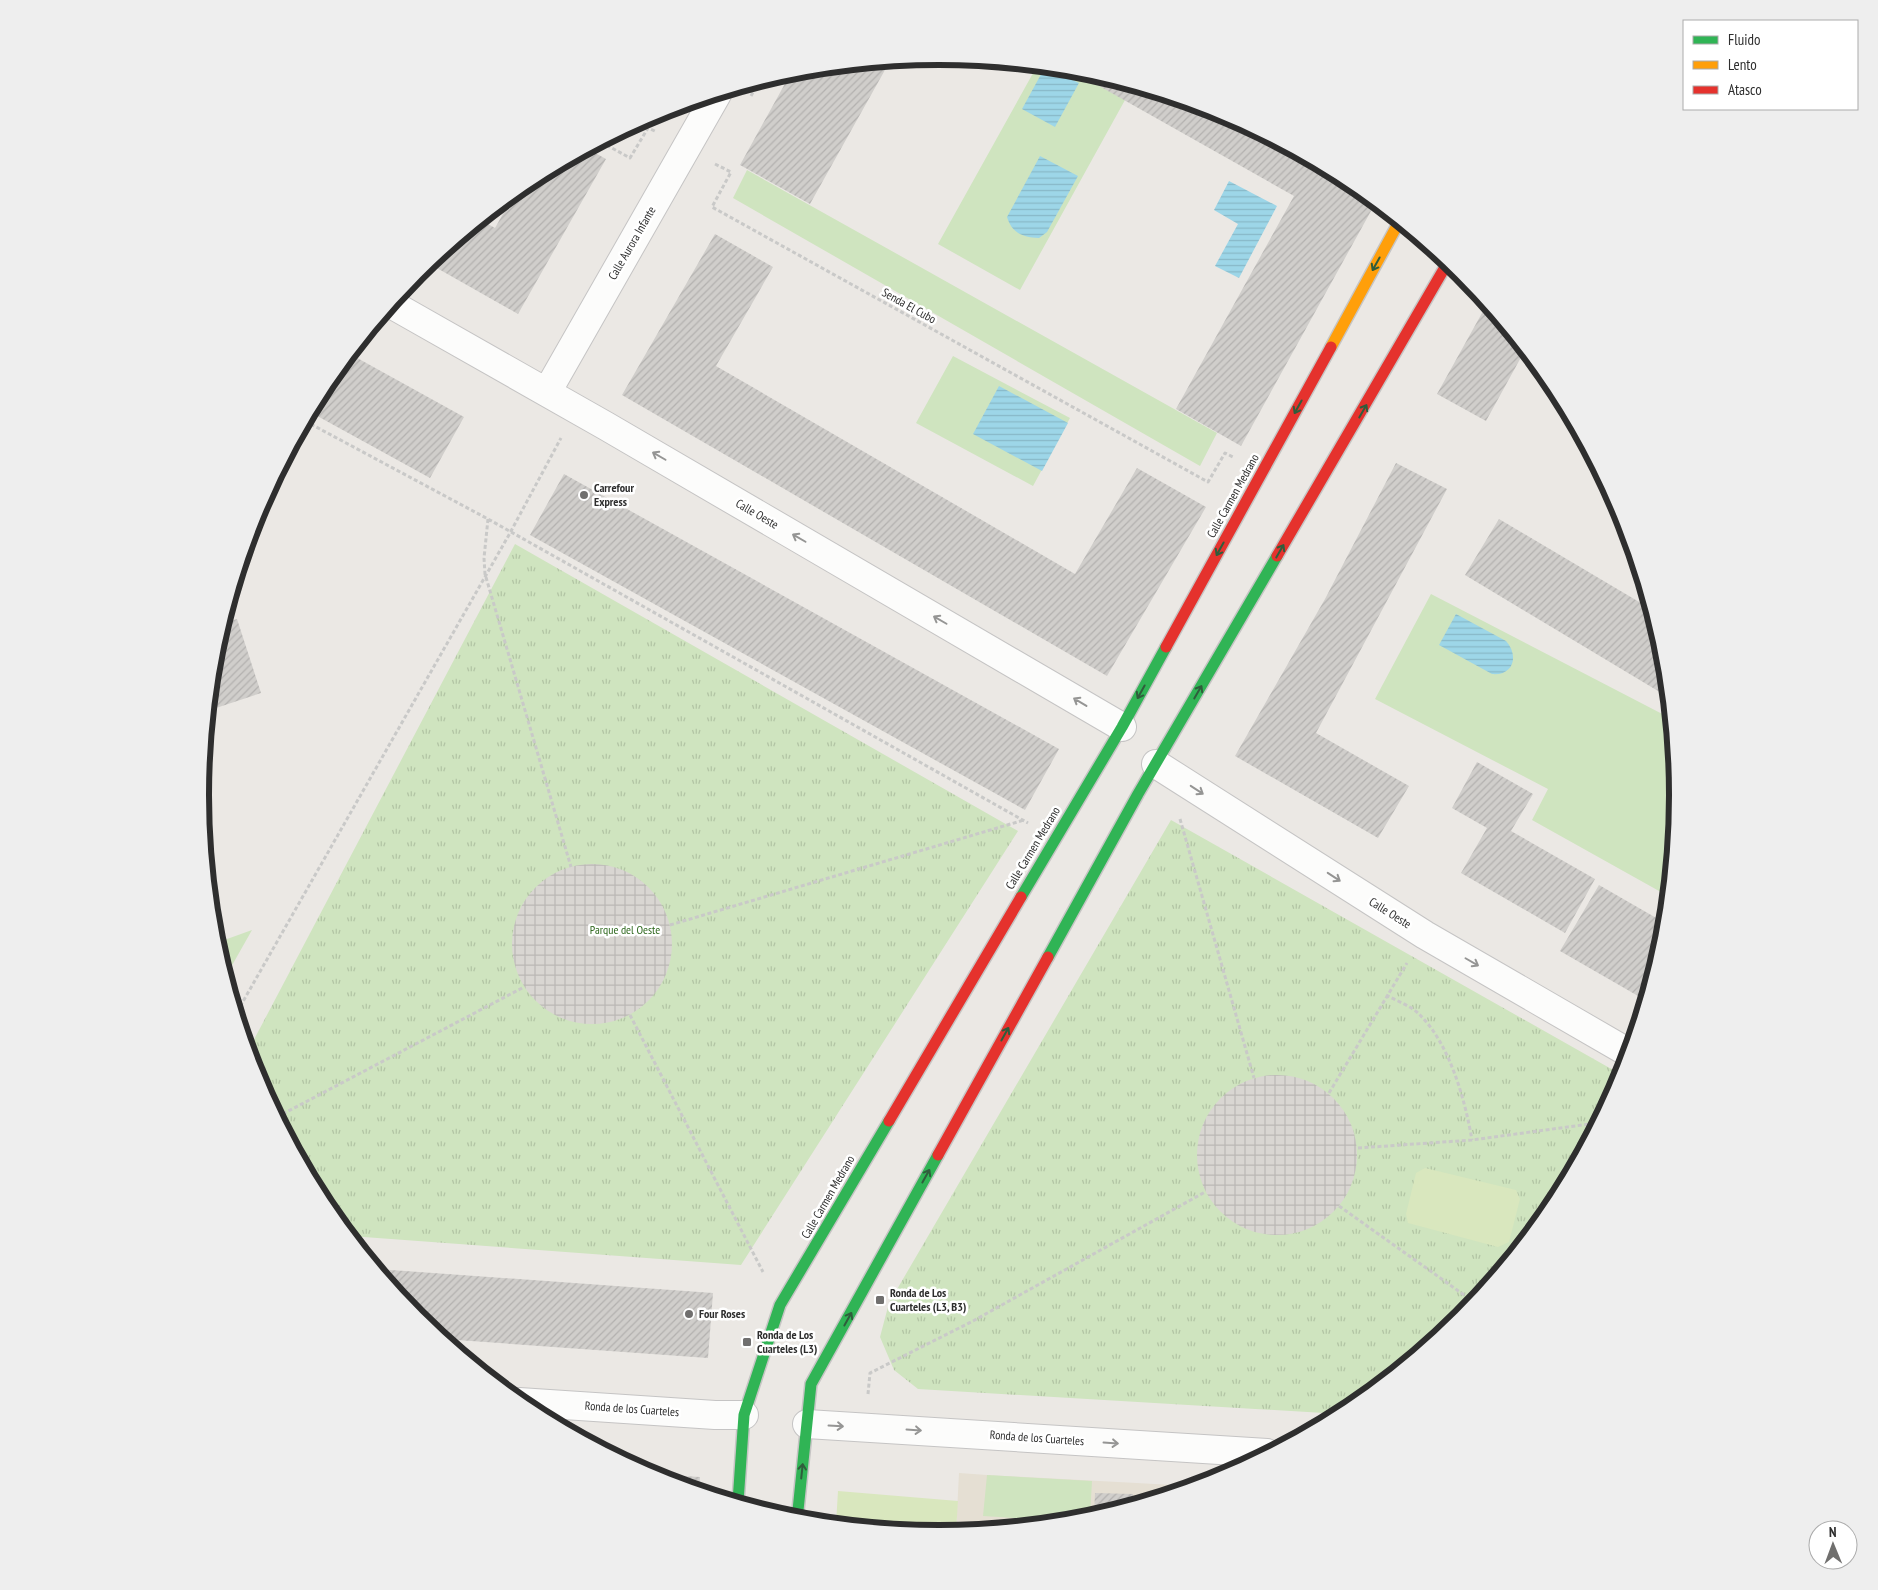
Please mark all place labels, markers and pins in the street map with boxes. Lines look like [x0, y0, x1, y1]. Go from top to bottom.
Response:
place label: Carrefour Express [594, 480, 634, 509]
marker: Carrefour Express [578, 489, 590, 501]
place label: Ronda de Los Cuarteles (L3, B3) [890, 1285, 966, 1314]
marker: Ronda de Los Cuarteles (L3, B3) [874, 1294, 886, 1306]
place label: Four Roses [699, 1306, 745, 1321]
marker: Four Roses [683, 1308, 695, 1320]
place label: Ronda de Los Cuarteles (L3) [757, 1327, 817, 1356]
marker: Ronda de Los Cuarteles (L3) [741, 1336, 753, 1348]

